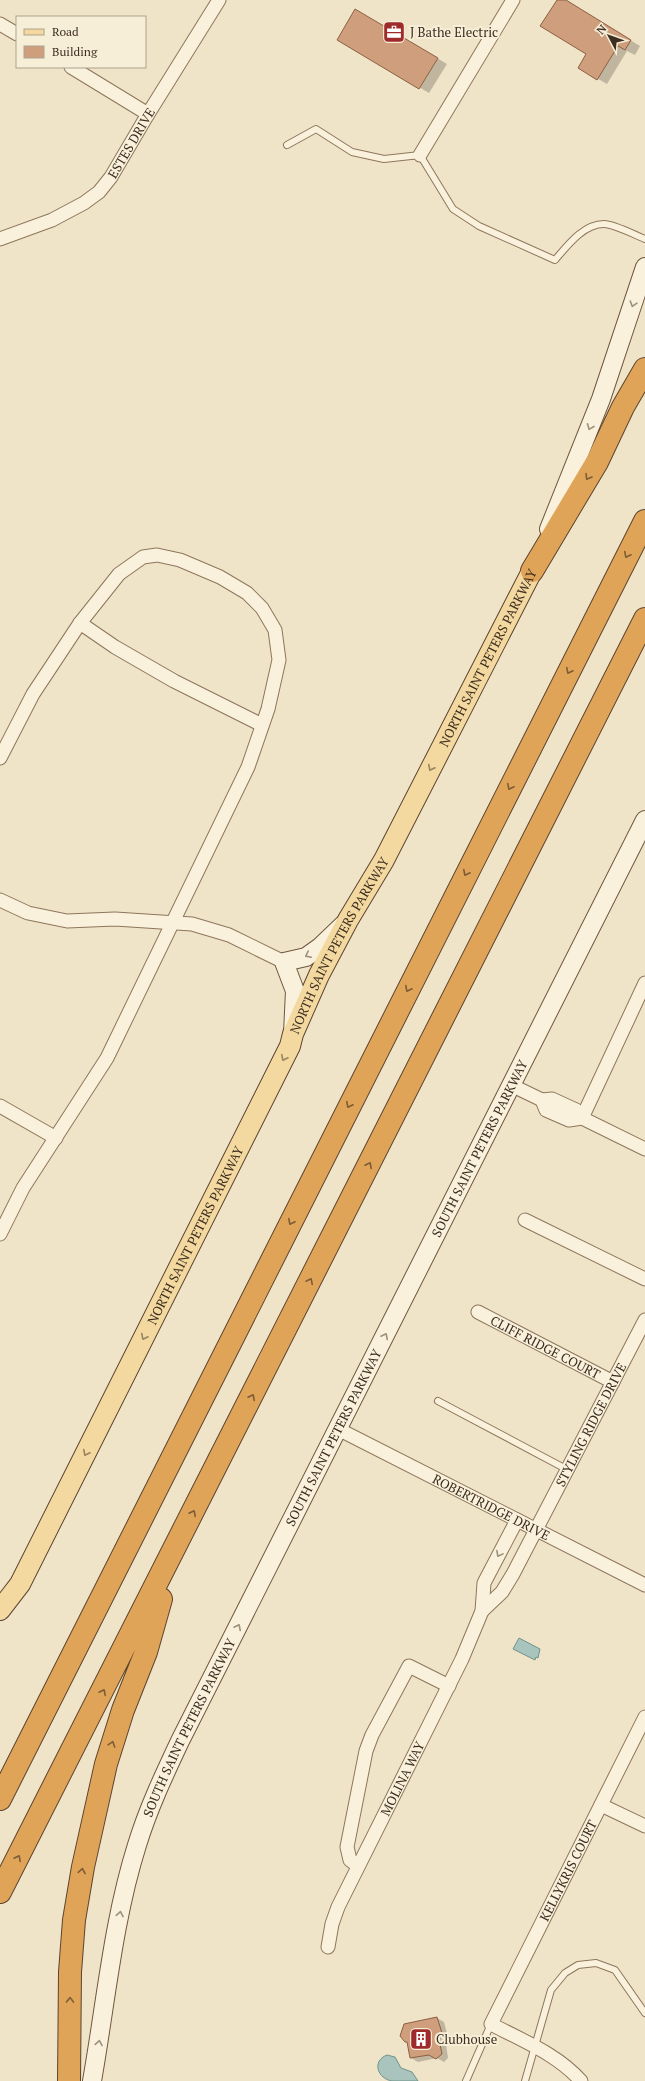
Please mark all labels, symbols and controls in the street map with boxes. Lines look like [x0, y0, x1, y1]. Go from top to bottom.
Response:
legend [16, 16, 146, 68]
north arrow [589, 16, 629, 56]
office icon: J Bathe Electric [381, 19, 407, 45]
text: N [593, 21, 610, 37]
place label: J Bathe Electric [410, 23, 498, 41]
text: Road [52, 24, 79, 39]
text: Building [52, 44, 98, 59]
street label: ESTES DRIVE [103, 104, 159, 181]
one-way arrow [629, 300, 638, 307]
one-way arrow [587, 423, 595, 430]
one-way arrow [585, 473, 592, 480]
one-way arrow [624, 551, 632, 559]
street label: NORTH SAINT PETERS PARKWAY [435, 565, 541, 750]
one-way arrow [566, 667, 573, 675]
one-way arrow [428, 764, 436, 771]
one-way arrow [507, 783, 515, 791]
street label: NORTH SAINT PETERS PARKWAY [285, 853, 393, 1037]
one-way arrow [464, 869, 471, 877]
one-way arrow [305, 950, 312, 958]
one-way arrow [405, 985, 413, 993]
one-way arrow [281, 1054, 289, 1062]
street label: SOUTH SAINT PETERS PARKWAY [427, 1056, 532, 1240]
one-way arrow [347, 1101, 354, 1109]
street label: NORTH SAINT PETERS PARKWAY [143, 1142, 248, 1328]
one-way arrow [364, 1162, 371, 1169]
one-way arrow [288, 1217, 296, 1225]
one-way arrow [305, 1278, 313, 1285]
street label: CLIFF RIDGE COURT [487, 1311, 603, 1383]
one-way arrow [142, 1333, 149, 1341]
one-way arrow [380, 1333, 388, 1340]
street label: SOUTH SAINT PETERS PARKWAY [281, 1345, 386, 1529]
street label: STYLING RIDGE DRIVE [551, 1360, 630, 1490]
one-way arrow [247, 1394, 255, 1402]
one-way arrow [83, 1449, 91, 1457]
street label: ROBERTRIDGE DRIVE [430, 1470, 553, 1544]
one-way arrow [188, 1510, 196, 1518]
one-way arrow [496, 1550, 504, 1557]
one-way arrow [233, 1623, 241, 1631]
street label: SOUTH SAINT PETERS PARKWAY [139, 1635, 240, 1819]
one-way arrow [98, 1689, 106, 1697]
street label: MOLINA WAY [376, 1738, 429, 1819]
one-way arrow [108, 1741, 116, 1748]
street label: KELLYKRIS COURT [535, 1817, 601, 1924]
one-way arrow [13, 1855, 21, 1862]
one-way arrow [78, 1868, 86, 1874]
one-way arrow [116, 1911, 124, 1917]
one-way arrow [66, 1997, 74, 2003]
building icon: Clubhouse [408, 2026, 434, 2052]
place label: Clubhouse [436, 2030, 497, 2048]
one-way arrow [94, 2039, 103, 2046]

